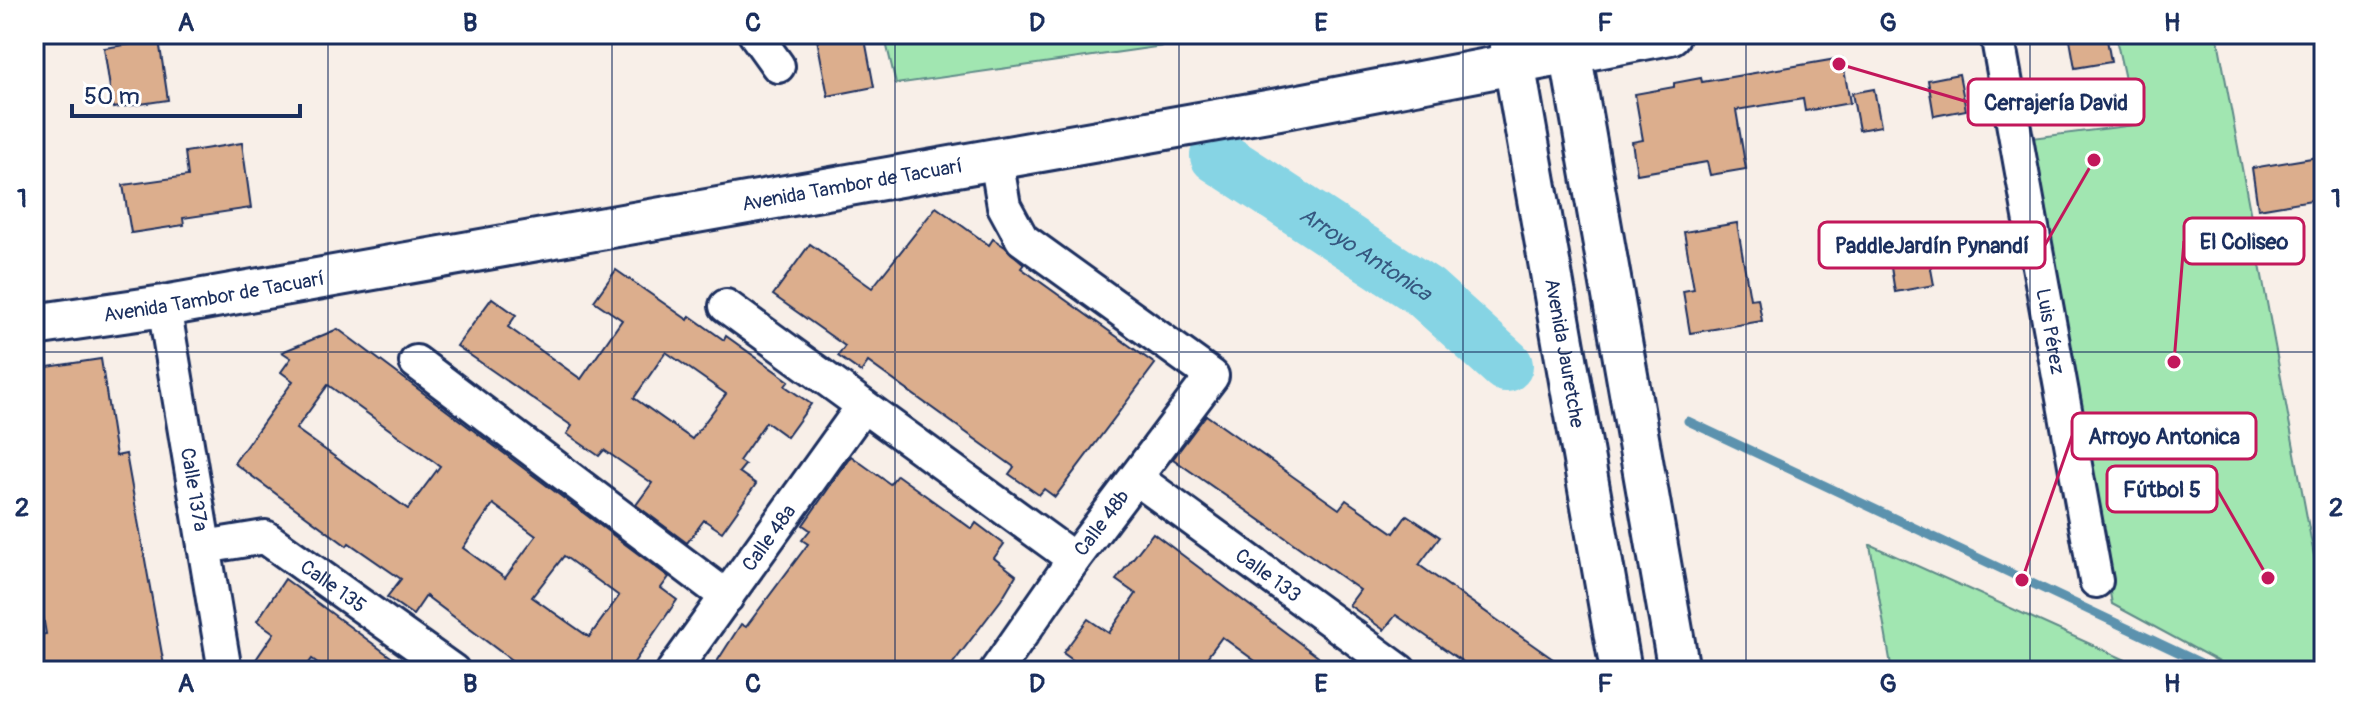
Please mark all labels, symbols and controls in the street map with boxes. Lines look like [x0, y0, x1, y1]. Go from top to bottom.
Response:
text: A [178, 7, 195, 39]
text: B [463, 7, 477, 39]
text: C [745, 7, 761, 39]
text: D [1029, 7, 1045, 39]
text: E [1314, 7, 1328, 39]
text: F [1597, 7, 1613, 39]
text: G [1879, 7, 1897, 39]
text: H [2164, 7, 2180, 39]
scale bar [72, 68, 300, 118]
callout: Cerrajería David [1968, 79, 2144, 125]
text: 50 m [84, 82, 140, 111]
text: Cerrajería David [1984, 89, 2128, 117]
street label: Avenida Tambor de Tacuarí [740, 153, 964, 217]
text: 1 [17, 183, 27, 215]
text: 1 [2331, 183, 2341, 215]
water label: Arroyo Antonica [1294, 201, 1439, 308]
callout: El Coliseo [2184, 218, 2304, 264]
callout: PaddleJardín Pynandí [1819, 222, 2045, 268]
text: El Coliseo [2200, 228, 2288, 256]
text: PaddleJardín Pynandí [1835, 232, 2029, 260]
street label: Avenida Tambor de Tacuarí [102, 266, 326, 328]
street label: Avenida Jauretche [1539, 277, 1590, 430]
street label: Luis Pérez [2030, 286, 2070, 376]
callout: Arroyo Antonica [2072, 413, 2256, 459]
text: Arroyo Antonica [2088, 423, 2240, 451]
street label: Calle 137a [175, 446, 213, 533]
callout: Fútbol 5 [2107, 466, 2217, 512]
text: Fútbol 5 [2123, 476, 2201, 504]
street label: Calle 48b [1069, 485, 1135, 561]
text: 2 [15, 492, 29, 524]
text: 2 [2329, 492, 2343, 524]
street label: Calle 48a [737, 500, 801, 576]
street label: Calle 133 [1230, 543, 1306, 608]
street label: Calle 135 [295, 554, 371, 618]
text: A [178, 668, 195, 700]
text: B [463, 668, 477, 700]
text: C [745, 668, 761, 700]
text: D [1029, 668, 1045, 700]
text: E [1314, 668, 1328, 700]
text: F [1597, 668, 1613, 700]
text: G [1879, 668, 1897, 700]
text: H [2164, 668, 2180, 700]

